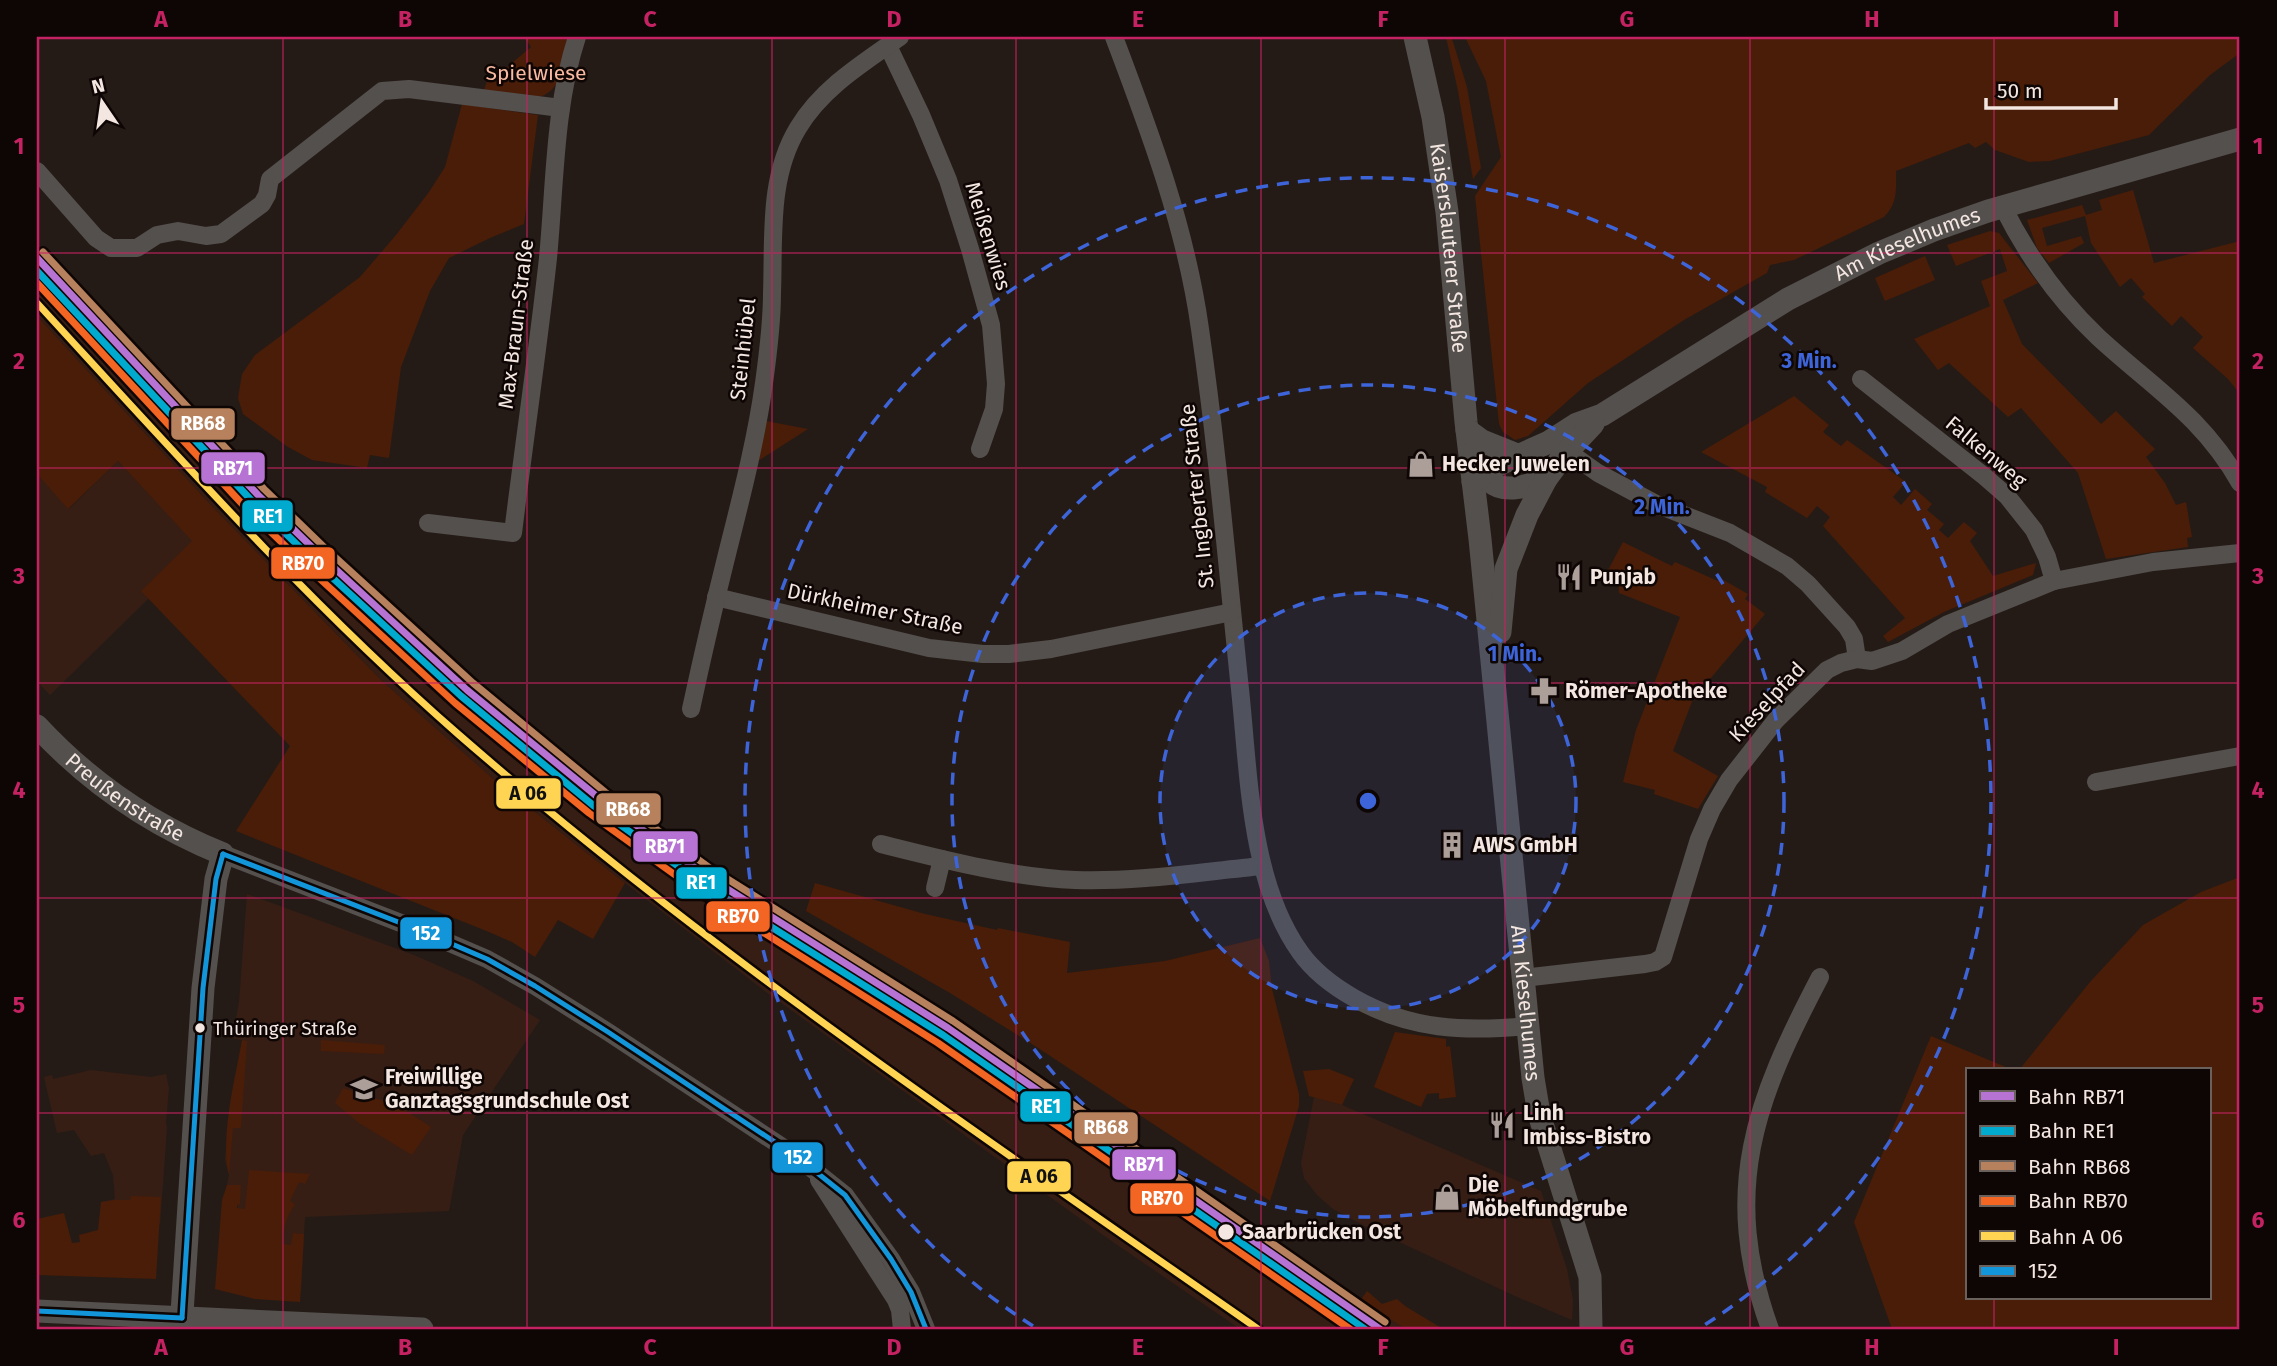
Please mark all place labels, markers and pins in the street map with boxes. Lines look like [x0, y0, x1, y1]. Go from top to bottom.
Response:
shop icon: Hecker Juwelen [1406, 449, 1436, 479]
place label: Hecker Juwelen [1442, 451, 1590, 477]
restaurant icon: Punjab [1554, 562, 1584, 592]
place label: Punjab [1590, 564, 1656, 590]
pharmacy icon: Römer-Apotheke [1529, 676, 1559, 706]
place label: Römer-Apotheke [1565, 678, 1728, 704]
centre of rings [1356, 789, 1380, 813]
building icon: AWS GmbH [1437, 830, 1467, 860]
place label: AWS GmbH [1472, 832, 1578, 858]
place label: Thüringer Straße [213, 1017, 357, 1040]
marker: Thüringer Straße [193, 1021, 207, 1035]
place label: Freiwillige Ganztagsgrundschule Ost [385, 1064, 630, 1114]
school or university icon: Freiwillige Ganztagsgrundschule Ost [349, 1074, 379, 1104]
place label: Linh Imbiss-Bistro [1523, 1100, 1651, 1150]
restaurant icon: Linh Imbiss-Bistro [1487, 1110, 1517, 1140]
place label: Die Möbelfundgrube [1468, 1172, 1628, 1222]
shop icon: Die Möbelfundgrube [1432, 1182, 1462, 1212]
place label: Saarbrücken Ost [1242, 1219, 1402, 1245]
marker: Saarbrücken Ost [1216, 1222, 1236, 1242]

